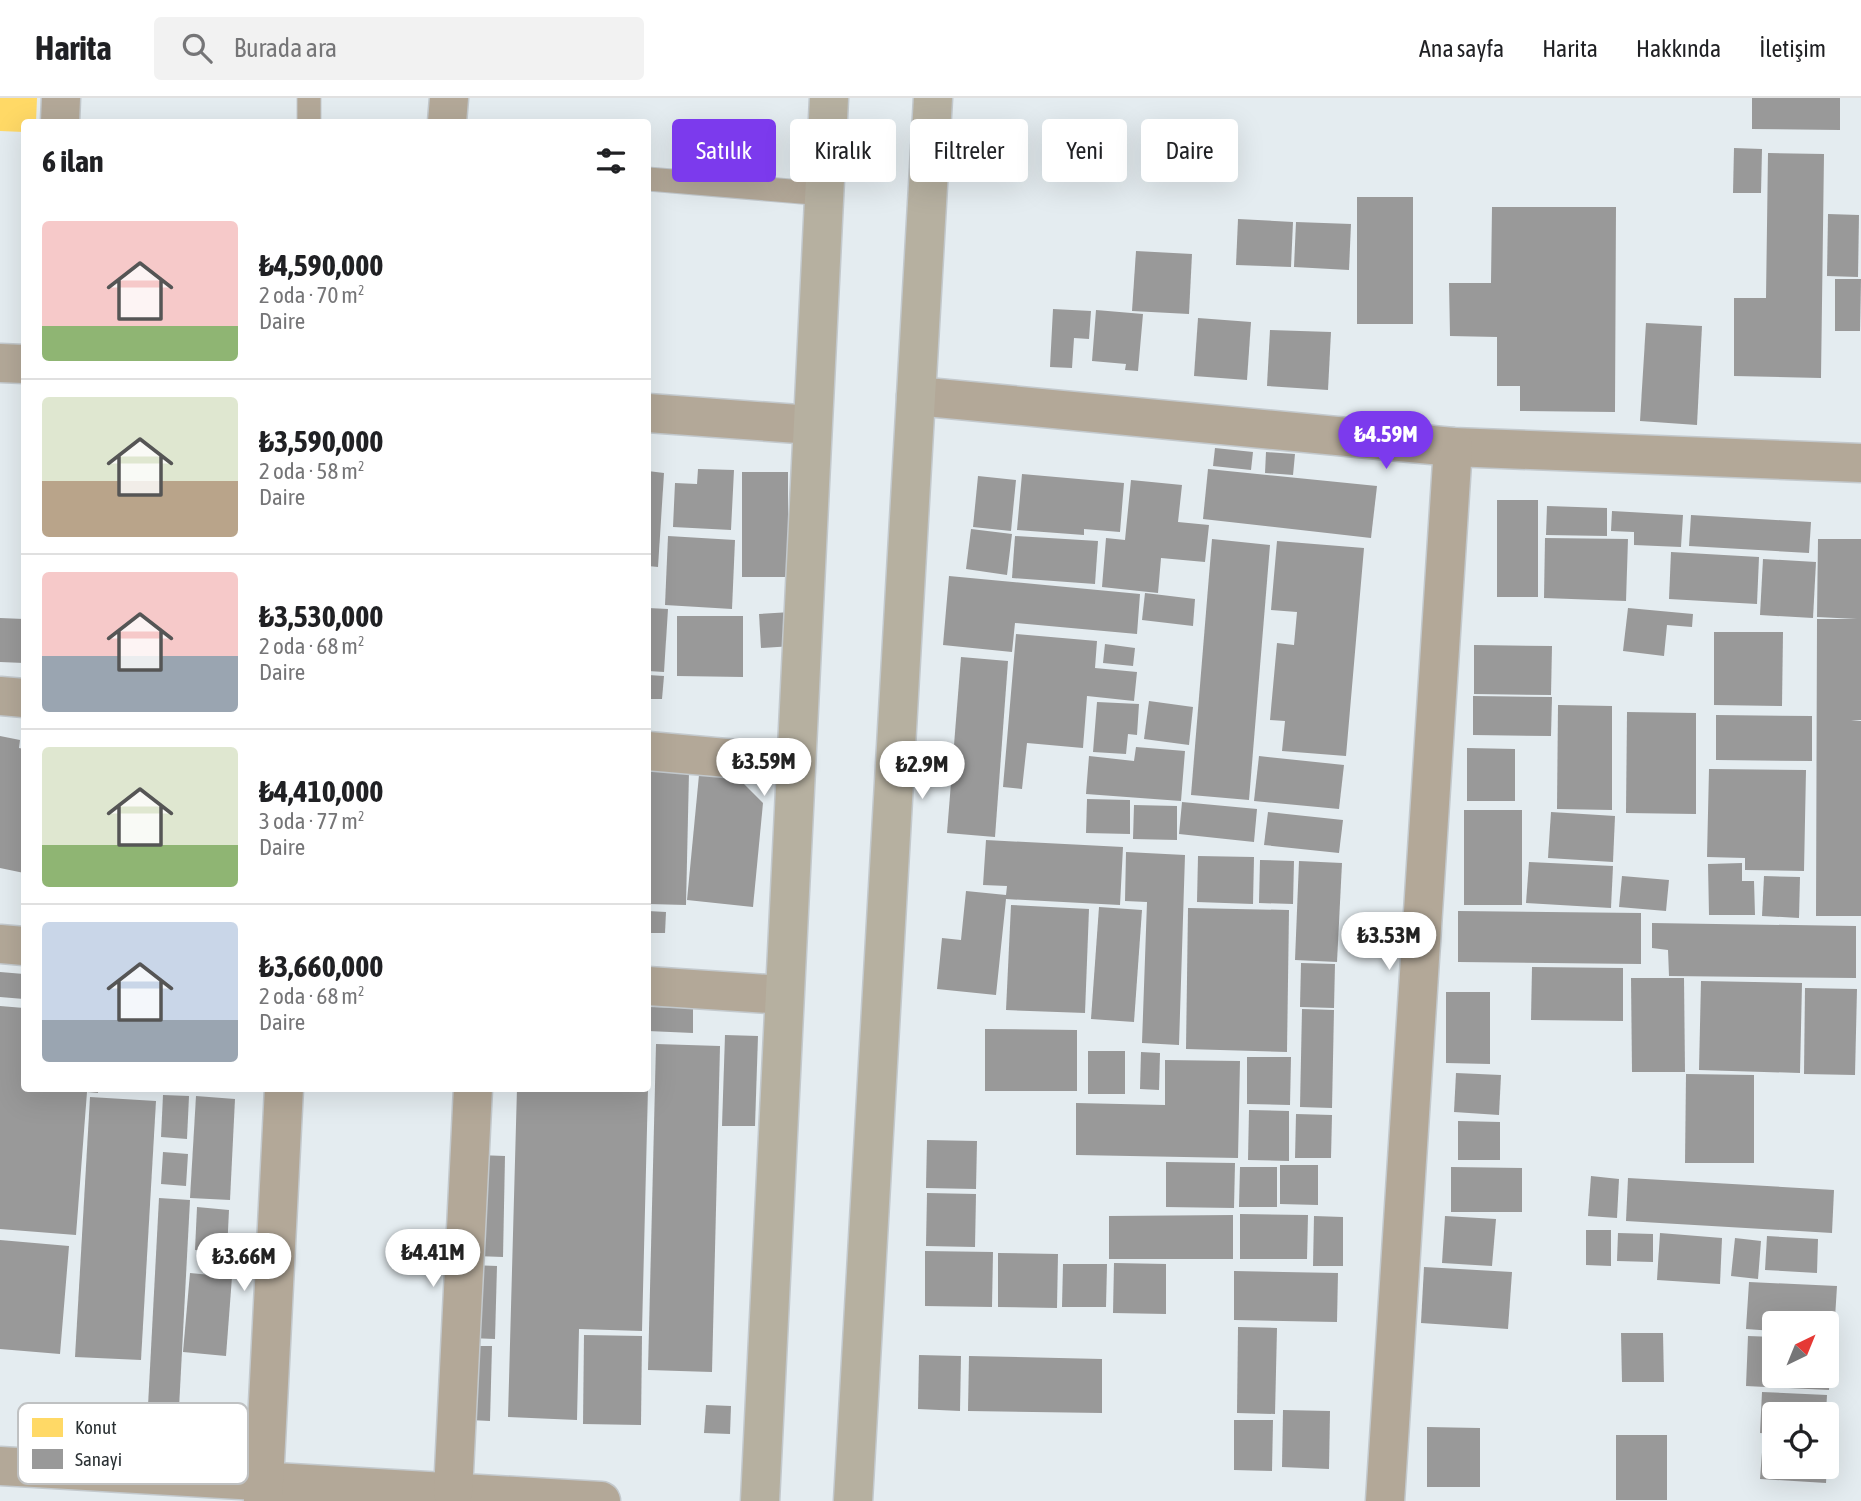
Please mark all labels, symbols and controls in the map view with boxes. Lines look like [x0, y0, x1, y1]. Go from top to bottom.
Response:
search box [154, 17, 644, 80]
text: Harita [35, 29, 112, 67]
icon: search [178, 29, 216, 67]
text: Burada ara [234, 33, 337, 63]
text: Ana sayfa [1419, 35, 1504, 62]
text: Harita [1542, 35, 1598, 62]
text: Hakkında [1636, 35, 1721, 62]
text: İletişim [1759, 35, 1826, 62]
chip: Satılık [672, 119, 776, 182]
chip: Kiralık [790, 119, 896, 182]
chip: Filtreler [910, 119, 1028, 182]
chip: Yeni [1042, 119, 1127, 182]
chip: Daire [1141, 119, 1238, 182]
icon: filters [592, 142, 630, 180]
text: 6 ilan [42, 144, 104, 178]
text: ₺4,590,000 [259, 248, 383, 282]
icon: home [98, 249, 182, 333]
text: 2 oda · 70 m² [259, 282, 364, 308]
text: Daire [259, 308, 305, 334]
pin: ₺4.59M [1329, 412, 1443, 471]
text: ₺4.59M [1354, 421, 1418, 447]
text: ₺3,590,000 [259, 424, 383, 458]
icon: home [98, 425, 182, 509]
text: 2 oda · 58 m² [259, 458, 364, 484]
text: Daire [259, 484, 305, 510]
text: ₺3,530,000 [259, 599, 383, 633]
icon: home [98, 600, 182, 684]
text: 2 oda · 68 m² [259, 633, 364, 659]
text: Daire [259, 659, 305, 685]
pin: ₺3.59M [707, 738, 821, 798]
pin: ₺2.9M [873, 742, 971, 801]
text: ₺3.59M [732, 748, 796, 774]
text: ₺2.9M [896, 751, 948, 777]
text: ₺4,410,000 [259, 774, 383, 808]
icon: home [98, 775, 182, 859]
text: 3 oda · 77 m² [259, 808, 364, 834]
text: Daire [259, 834, 305, 860]
pin: ₺3.53M [1332, 912, 1446, 972]
text: ₺3.53M [1357, 922, 1421, 948]
text: ₺3,660,000 [259, 949, 383, 983]
icon: home [98, 950, 182, 1034]
text: 2 oda · 68 m² [259, 983, 364, 1009]
text: Daire [259, 1009, 305, 1035]
pin: ₺4.41M [376, 1230, 490, 1289]
pin: ₺3.66M [187, 1234, 301, 1293]
text: ₺4.41M [401, 1239, 465, 1265]
text: ₺3.66M [212, 1243, 276, 1269]
north arrow [1762, 1311, 1839, 1388]
map controls [1762, 1311, 1839, 1479]
button: locate [1762, 1402, 1839, 1479]
legend [18, 1403, 248, 1484]
text: Konut [75, 1416, 117, 1438]
text: Sanayi [75, 1448, 122, 1470]

